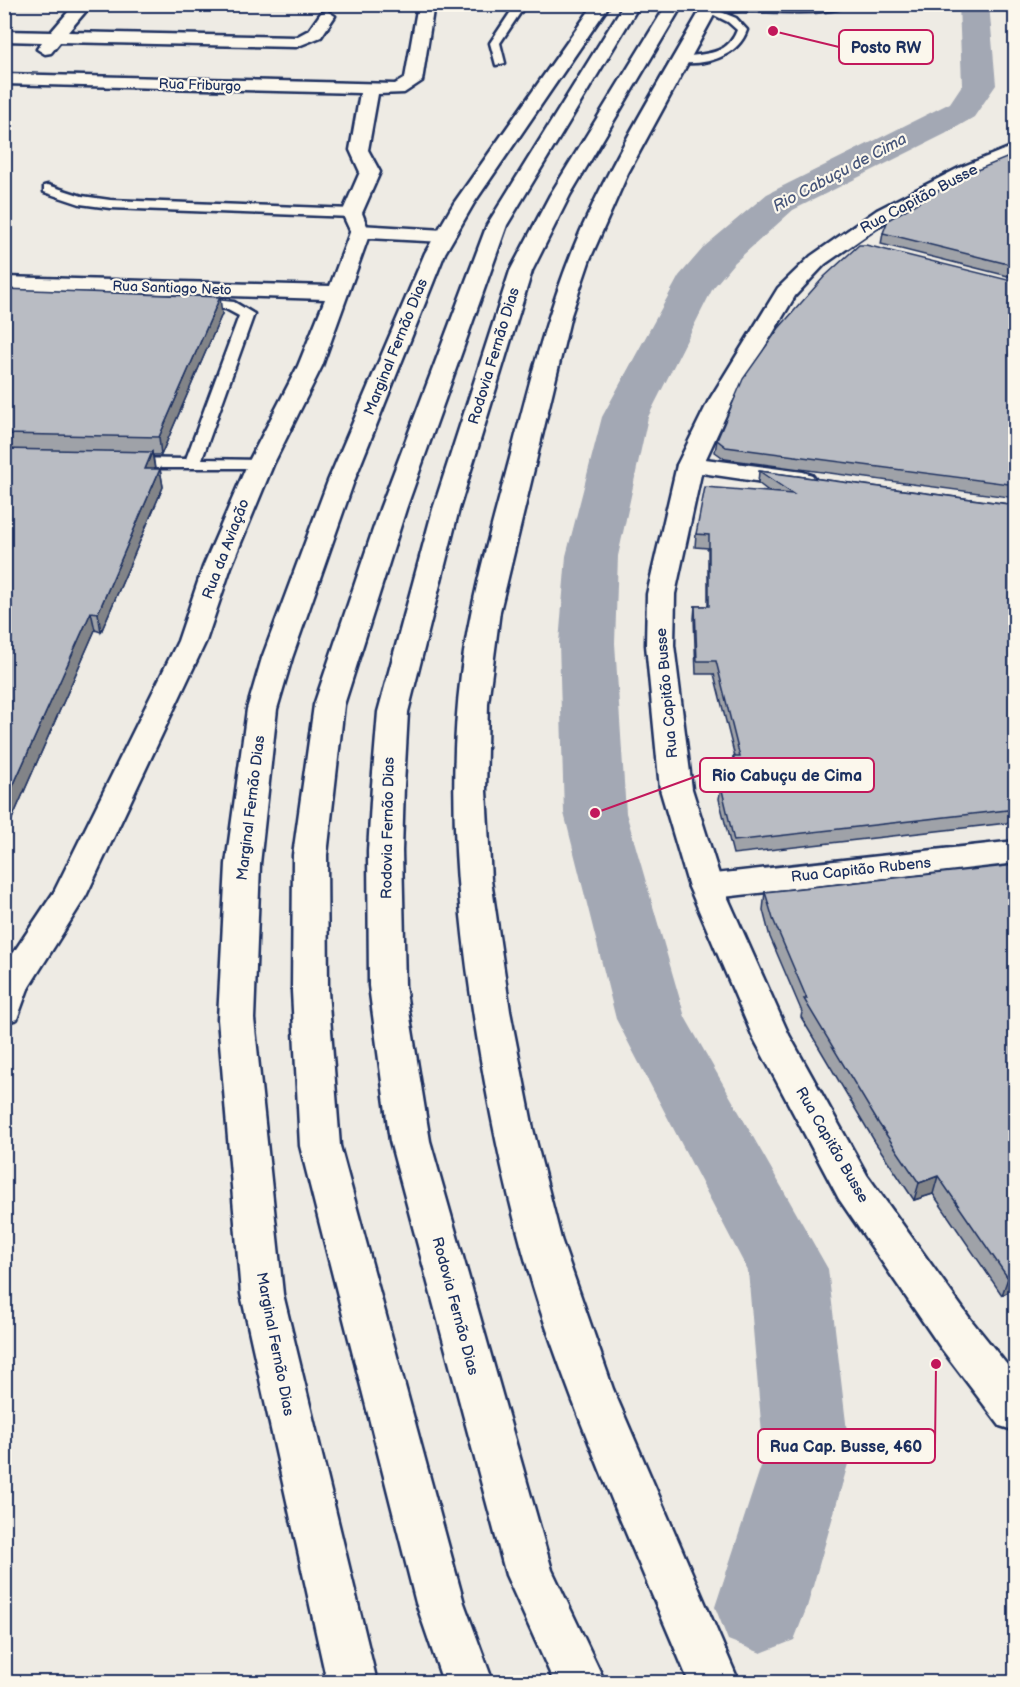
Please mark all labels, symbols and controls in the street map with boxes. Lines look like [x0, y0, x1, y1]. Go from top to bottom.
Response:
callout: Posto RW [839, 30, 933, 64]
text: Posto RW [851, 39, 922, 58]
street label: Rua Friburgo [158, 75, 242, 95]
water label: Rio Cabuçu de Cima [770, 130, 910, 216]
street label: Rua Capitão Busse [857, 160, 981, 238]
street label: Marginal Fernão Dias [360, 275, 432, 418]
street label: Rua Santiago Neto [112, 277, 232, 299]
street label: Rodovia Fernão Dias [464, 285, 524, 427]
street label: Rua da Aviação [198, 496, 254, 602]
street label: Rua Capitão Busse [652, 627, 682, 759]
street label: Marginal Fernão Dias [233, 734, 269, 882]
street label: Rodovia Fernão Dias [377, 756, 399, 899]
callout: Rio Cabuçu de Cima [700, 758, 874, 792]
text: Rio Cabuçu de Cima [712, 767, 862, 786]
street label: Rua Capitão Rubens [790, 853, 932, 887]
street label: Rua Capitão Busse [791, 1084, 873, 1206]
street label: Rodovia Fernão Dias [427, 1235, 483, 1378]
street label: Marginal Fernão Dias [252, 1271, 298, 1418]
callout: Rua Cap. Busse, 460 [758, 1429, 935, 1463]
text: Rua Cap. Busse, 460 [770, 1438, 922, 1457]

